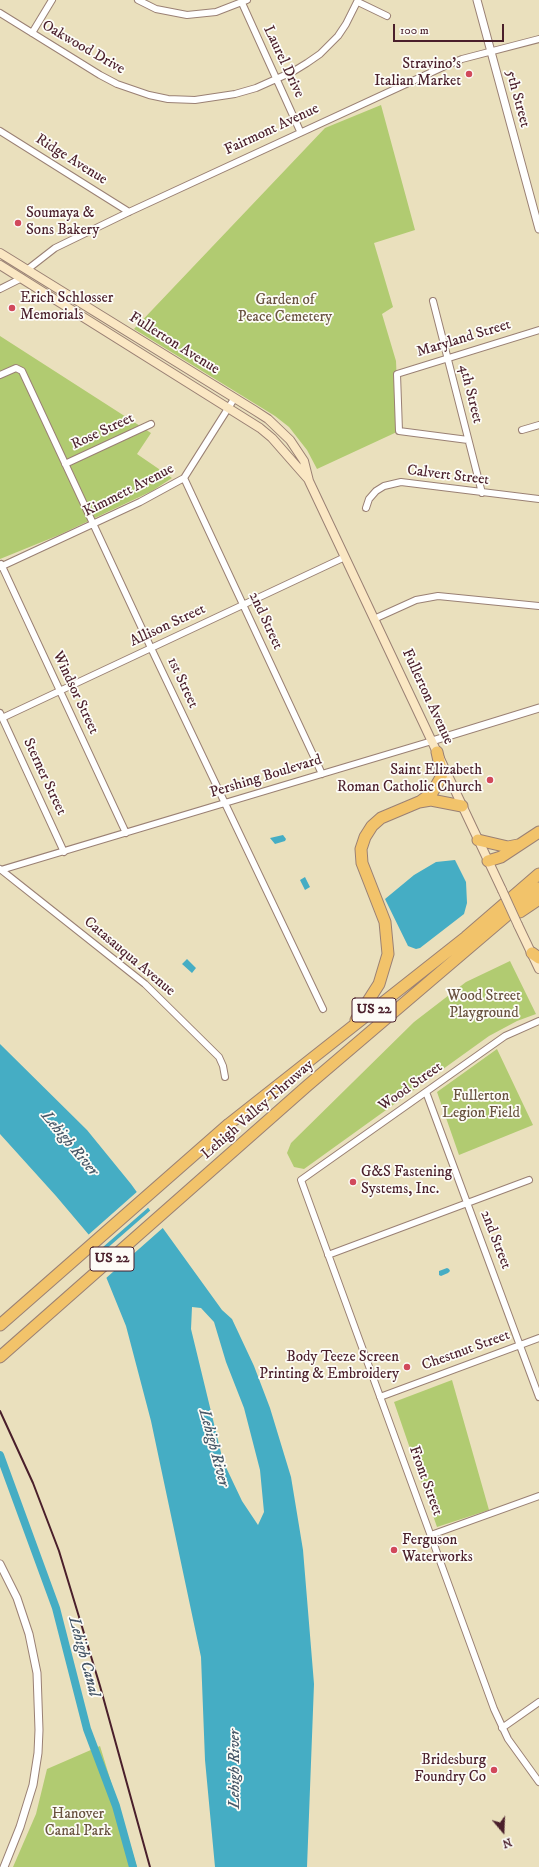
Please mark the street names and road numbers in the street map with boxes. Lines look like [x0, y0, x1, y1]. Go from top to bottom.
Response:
street label: Oakwood Drive [38, 17, 128, 79]
street label: Laurel Drive [259, 23, 307, 101]
street label: 5th Street [501, 68, 533, 130]
street label: Fairmont Avenue [222, 100, 322, 160]
street label: Ridge Avenue [32, 131, 110, 189]
street label: Fullerton Avenue [125, 309, 223, 379]
street label: Maryland Street [415, 316, 513, 362]
street label: 4th Street [454, 363, 486, 425]
street label: Rose Street [69, 410, 137, 454]
street label: Kimmett Avenue [81, 460, 177, 522]
street label: Calvert Street [406, 462, 490, 490]
street label: 2nd Street [244, 589, 286, 653]
street label: Allison Street [127, 601, 209, 651]
street label: Fullerton Avenue [397, 646, 457, 748]
street label: Windsor Street [48, 649, 102, 737]
street label: 1st Street [162, 655, 202, 711]
street label: Sterner Street [18, 736, 70, 818]
street label: Pershing Boulevard [208, 751, 324, 803]
street label: Catasauqua Avenue [80, 914, 178, 1000]
road number: US 22 [352, 998, 396, 1022]
street label: Lehigh Valley Thruway [198, 1056, 318, 1164]
street label: Wood Street [376, 1058, 446, 1116]
street label: 2nd Street [476, 1208, 514, 1272]
road number: US 22 [90, 1247, 134, 1271]
street label: Chestnut Street [420, 1327, 512, 1375]
street label: Front Street [404, 1444, 446, 1518]

